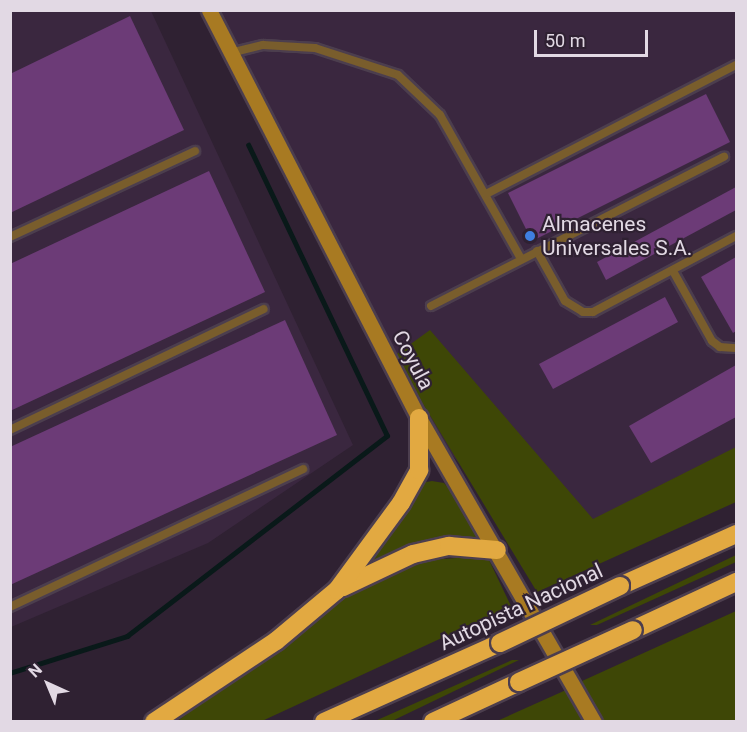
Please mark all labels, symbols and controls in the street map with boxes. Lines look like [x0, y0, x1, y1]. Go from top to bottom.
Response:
scale bar [537, 18, 651, 56]
text: 50 m [545, 30, 585, 51]
place label: Almacenes Universales S.A. [542, 211, 692, 261]
marker: Almacenes Universales S.A. [523, 229, 537, 243]
street label: Coyula [387, 326, 439, 394]
street label: Autopista Nacional [435, 558, 607, 656]
north arrow [18, 654, 78, 714]
text: N [24, 660, 46, 681]

